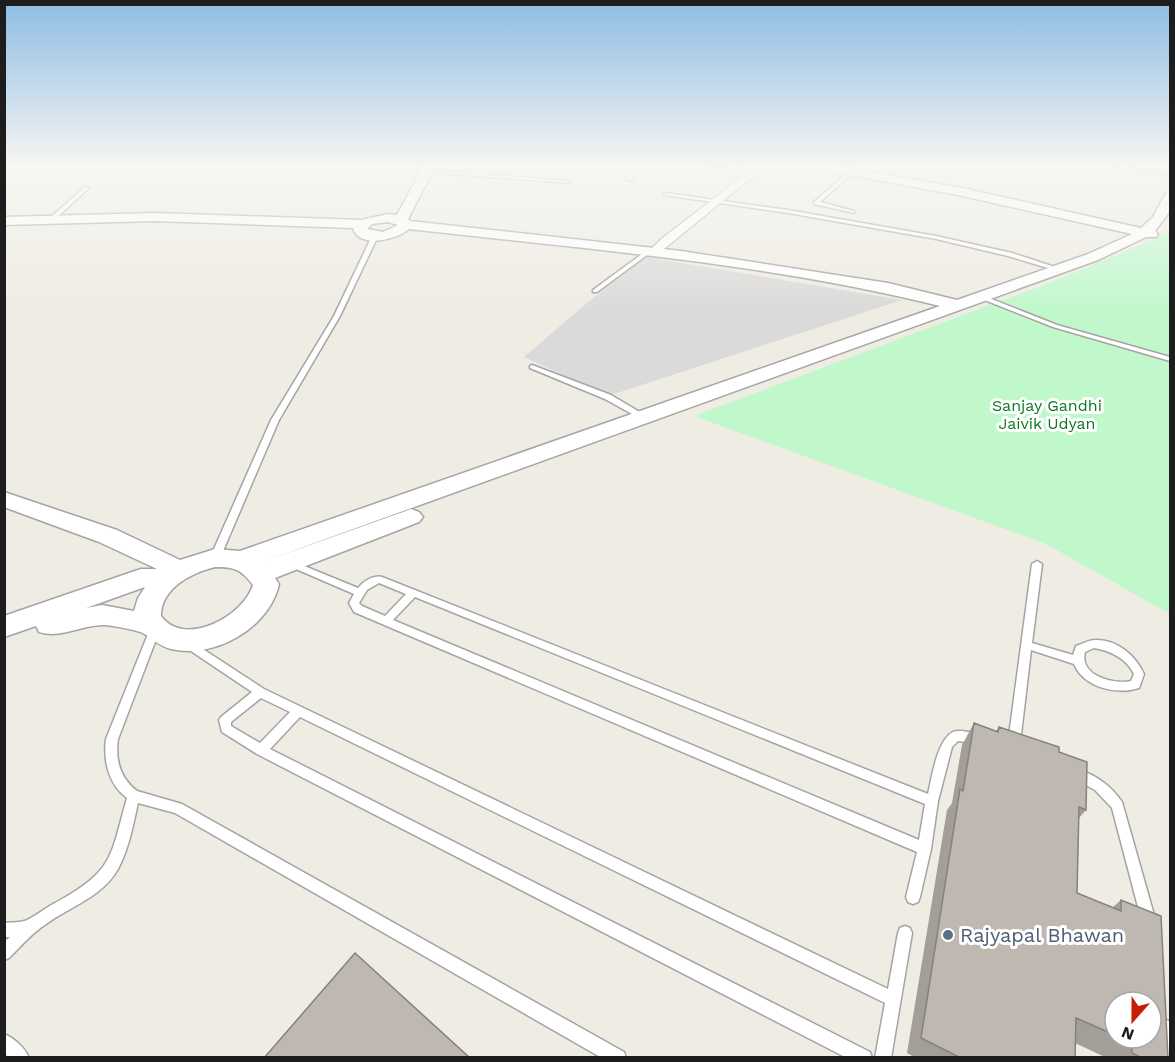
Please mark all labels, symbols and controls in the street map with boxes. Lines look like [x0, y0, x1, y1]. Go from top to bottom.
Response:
park label: Sanjay Gandhi Jaivik Udyan [992, 396, 1102, 433]
place label: Rajyapal Bhawan [960, 923, 1124, 947]
marker: Rajyapal Bhawan [941, 928, 955, 942]
north arrow [1103, 990, 1163, 1050]
text: N [1119, 1023, 1137, 1045]

